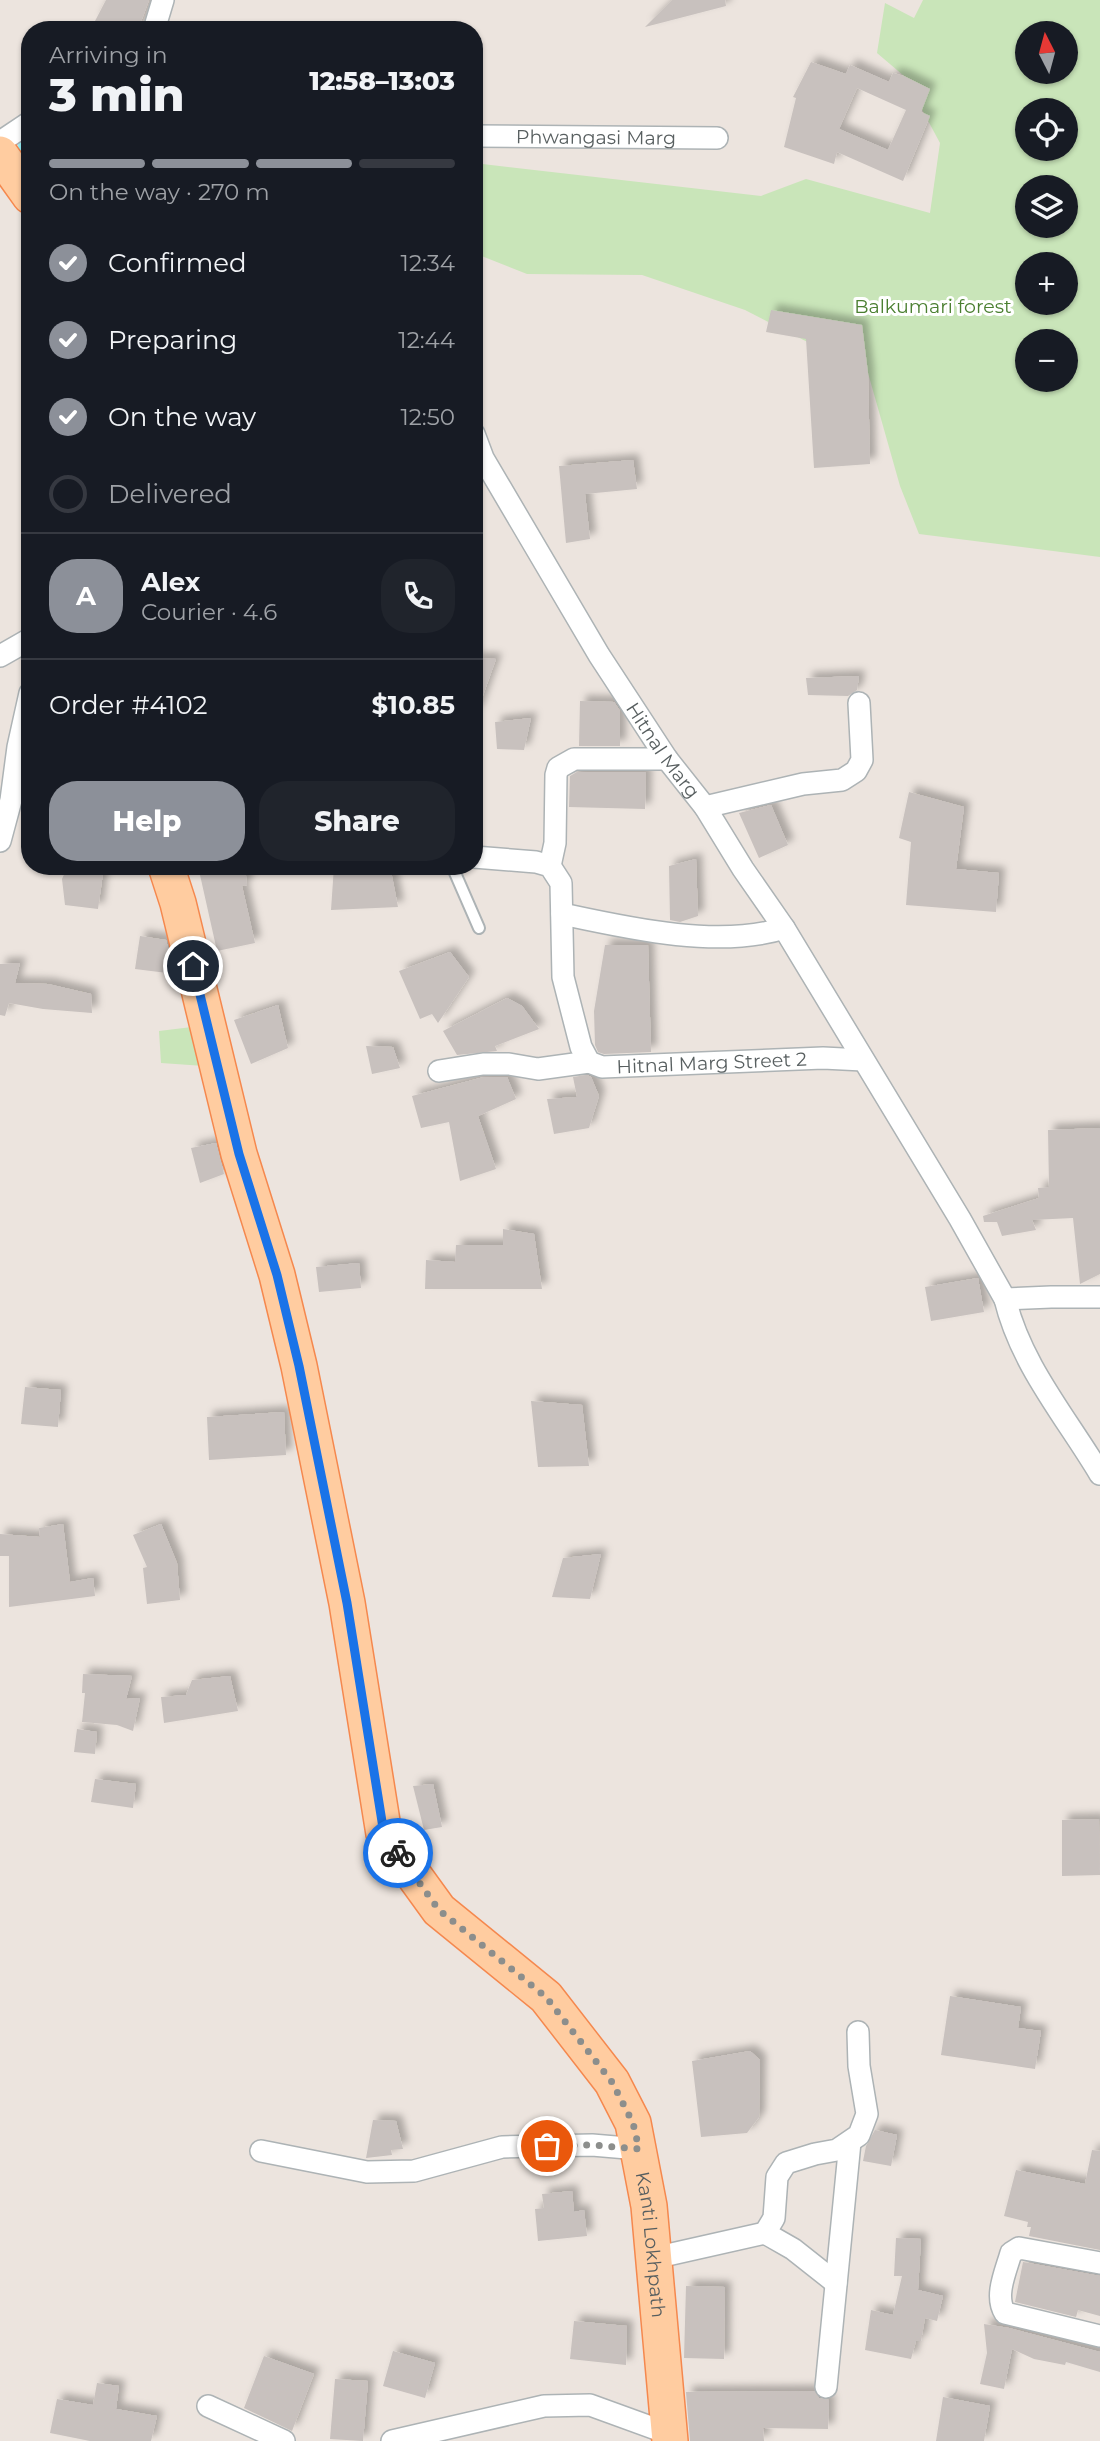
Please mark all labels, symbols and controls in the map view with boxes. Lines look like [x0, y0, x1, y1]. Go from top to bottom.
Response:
north arrow [1015, 21, 1078, 84]
map controls [1015, 21, 1078, 392]
text: Arriving in [49, 41, 168, 69]
text: 12:58–13:03 [309, 65, 455, 97]
text: 3 min [49, 66, 185, 123]
button: locate [1015, 98, 1078, 161]
street label: Phwangasi Marg [516, 125, 676, 150]
button: layers [1015, 175, 1078, 238]
text: On the way · 270 m [49, 178, 270, 206]
icon: check [49, 244, 87, 282]
text: Confirmed [108, 247, 247, 279]
text: 12:34 [401, 249, 455, 277]
button: + [1015, 252, 1078, 315]
park label: Balkumari forest [854, 295, 1012, 318]
icon: check [49, 321, 87, 359]
text: Preparing [108, 324, 237, 356]
text: 12:44 [398, 326, 455, 354]
button: − [1015, 329, 1078, 392]
icon: check [49, 398, 87, 436]
text: On the way [108, 401, 256, 433]
text: 12:50 [401, 403, 455, 431]
text: Delivered [108, 478, 232, 510]
button: phone [381, 559, 455, 633]
text: Alex [141, 566, 200, 598]
text: A [76, 580, 96, 612]
text: Courier · 4.6 [141, 598, 277, 626]
text: Order #4102 [49, 689, 207, 721]
text: $10.85 [371, 689, 455, 721]
street label: Hitnal Marg [621, 698, 705, 803]
button: Help [49, 781, 245, 861]
button: Share [259, 781, 455, 861]
pin [163, 936, 223, 996]
icon: home [174, 947, 212, 985]
street label: Hitnal Marg Street 2 [616, 1048, 807, 1078]
courier [363, 1818, 433, 1888]
icon: bike [379, 1834, 417, 1872]
pin [517, 2116, 577, 2176]
icon: bag [528, 2127, 566, 2165]
street label: Kanti Lokhpath [631, 2170, 670, 2319]

